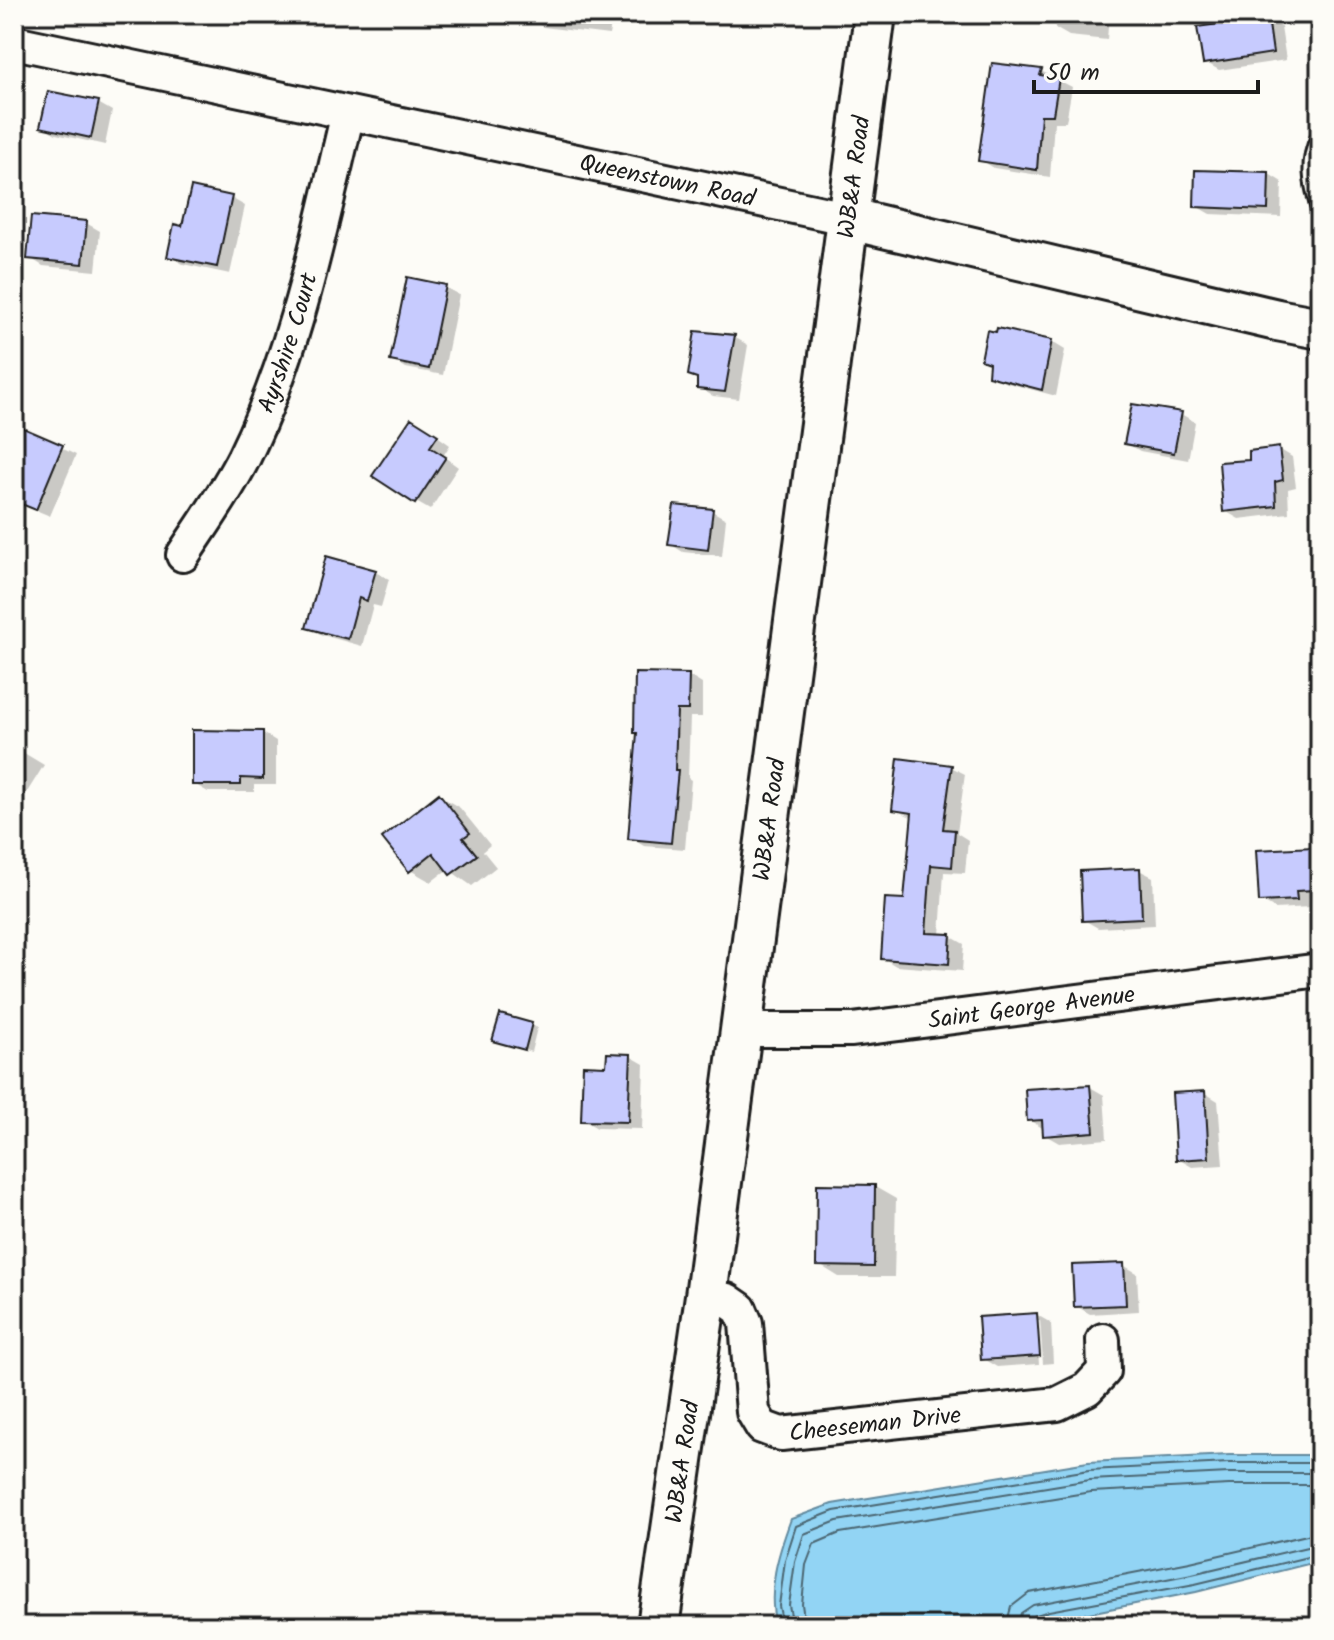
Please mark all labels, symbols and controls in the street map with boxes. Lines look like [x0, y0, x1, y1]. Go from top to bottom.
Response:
scale bar [1034, 44, 1258, 94]
text: 50 m [1046, 54, 1100, 93]
street label: WB&A Road [828, 113, 883, 241]
street label: Queenstown Road [576, 144, 760, 219]
street label: Ayrshire Court [248, 268, 330, 419]
street label: WB&A Road [743, 755, 798, 883]
street label: Saint George Avenue [926, 976, 1138, 1041]
street label: WB&A Road [655, 1397, 712, 1526]
street label: Cheeseman Drive [787, 1397, 963, 1454]

